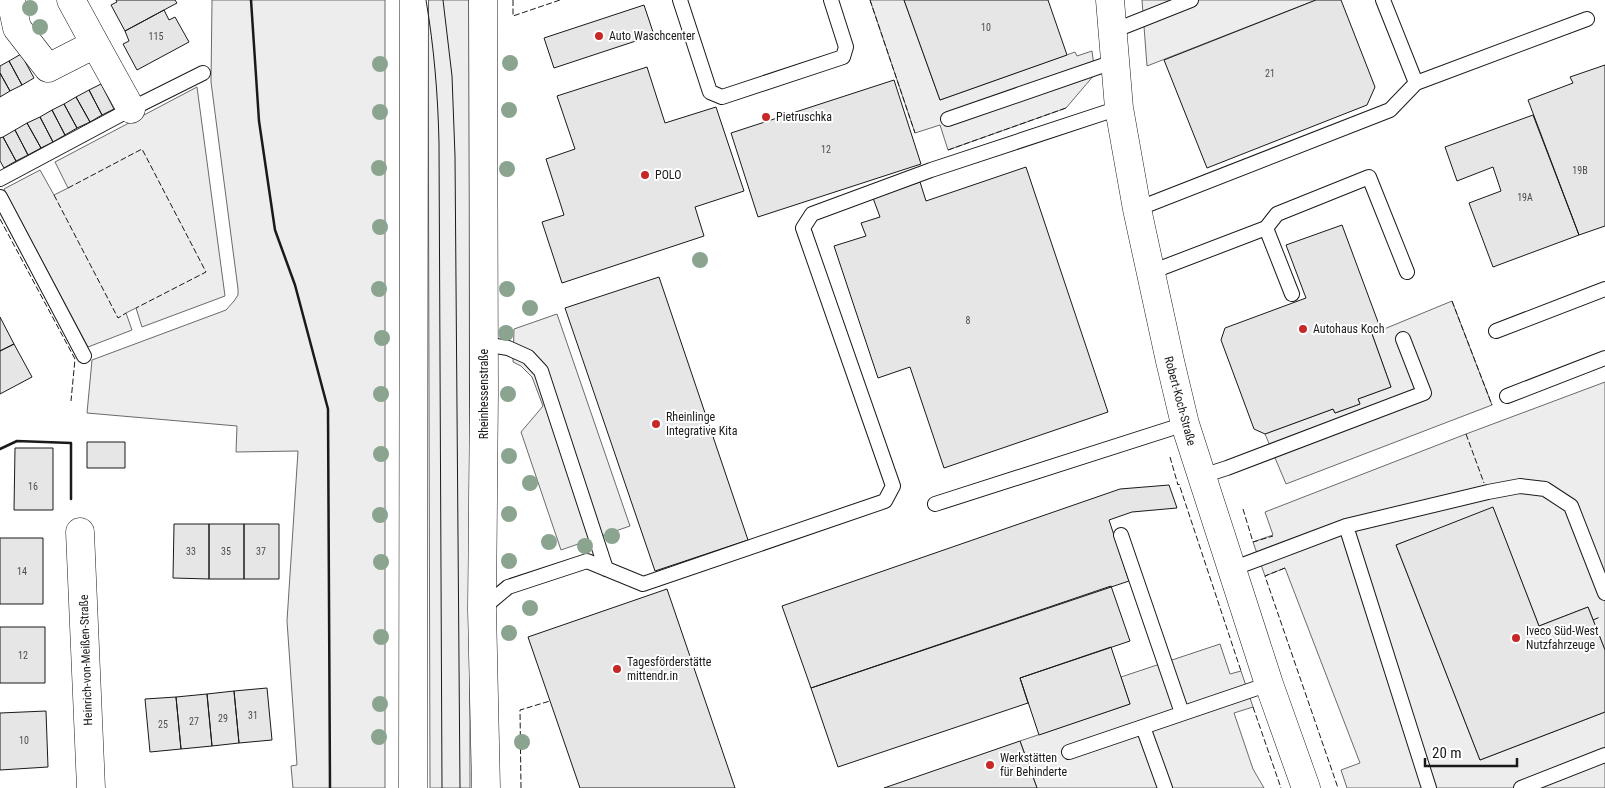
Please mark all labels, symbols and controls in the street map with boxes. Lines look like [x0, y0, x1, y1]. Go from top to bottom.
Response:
house number: 10 [981, 22, 991, 33]
place label: Auto Waschcenter [609, 29, 696, 43]
marker: Auto Waschcenter [593, 30, 605, 42]
house number: 115 [149, 31, 163, 42]
house number: 21 [1265, 68, 1275, 79]
place label: Pietruschka [776, 110, 832, 124]
marker: Pietruschka [760, 111, 772, 123]
house number: 12 [821, 144, 831, 155]
house number: 19B [1572, 165, 1588, 176]
place label: POLO [655, 168, 681, 182]
marker: POLO [639, 169, 651, 181]
house number: 19A [1517, 192, 1533, 203]
house number: 8 [966, 315, 971, 326]
place label: Autohaus Koch [1313, 322, 1385, 336]
marker: Autohaus Koch [1297, 323, 1309, 335]
street label: Rheinhessenstraße [477, 349, 491, 439]
street label: Robert-Koch-Straße [1161, 355, 1199, 448]
place label: Rheinlinge Integrative Kita [666, 410, 738, 438]
marker: Rheinlinge Integrative Kita [650, 418, 662, 430]
house number: 16 [28, 481, 38, 492]
house number: 33 [186, 546, 196, 557]
house number: 35 [221, 546, 231, 557]
house number: 37 [256, 546, 266, 557]
house number: 14 [17, 566, 27, 577]
street label: Heinrich-von-Meißen-Straße [77, 594, 95, 726]
place label: Iveco Süd-West Nutzfahrzeuge [1526, 624, 1599, 652]
marker: Iveco Süd-West Nutzfahrzeuge [1510, 632, 1522, 644]
house number: 12 [18, 650, 28, 661]
place label: Tagesförderstätte mittendr.in [627, 655, 712, 683]
marker: Tagesförderstätte mittendr.in [611, 663, 623, 675]
house number: 31 [248, 710, 258, 721]
house number: 29 [218, 713, 228, 724]
house number: 27 [189, 716, 199, 727]
house number: 25 [158, 719, 168, 730]
house number: 10 [19, 735, 29, 746]
scale bar [1425, 736, 1518, 768]
text: 20 m [1432, 744, 1462, 762]
place label: Werkstätten für Behinderte [1000, 751, 1068, 779]
marker: Werkstätten für Behinderte [984, 759, 996, 771]

